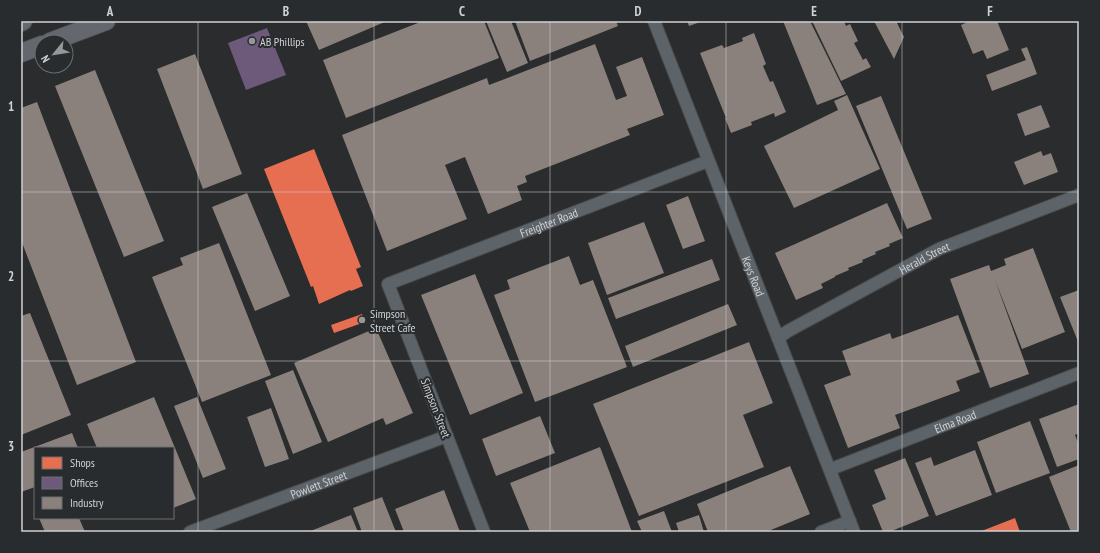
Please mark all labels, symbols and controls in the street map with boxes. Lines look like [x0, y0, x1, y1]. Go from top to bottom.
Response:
text: A [106, 3, 114, 20]
text: B [283, 3, 289, 20]
text: C [459, 3, 465, 20]
text: D [635, 3, 642, 20]
text: E [811, 3, 817, 20]
text: F [987, 3, 993, 20]
north arrow [34, 34, 74, 74]
place label: AB Phillips [260, 34, 305, 49]
marker: AB Phillips [247, 36, 257, 46]
text: N [38, 53, 53, 65]
text: 1 [8, 98, 14, 115]
street label: Freighter Road [518, 204, 580, 240]
street label: Herald Street [896, 238, 952, 277]
street label: Keys Road [739, 254, 768, 298]
text: 2 [8, 268, 14, 285]
place label: Simpson Street Cafe [370, 306, 416, 335]
marker: Simpson Street Cafe [357, 315, 367, 325]
street label: Simpson Street [418, 376, 454, 441]
street label: Elma Road [932, 406, 978, 436]
text: 3 [8, 438, 14, 455]
legend [34, 447, 174, 519]
text: Shops [70, 455, 95, 470]
street label: Powlett Street [288, 466, 349, 501]
text: Offices [70, 475, 98, 490]
text: Industry [70, 495, 104, 510]

